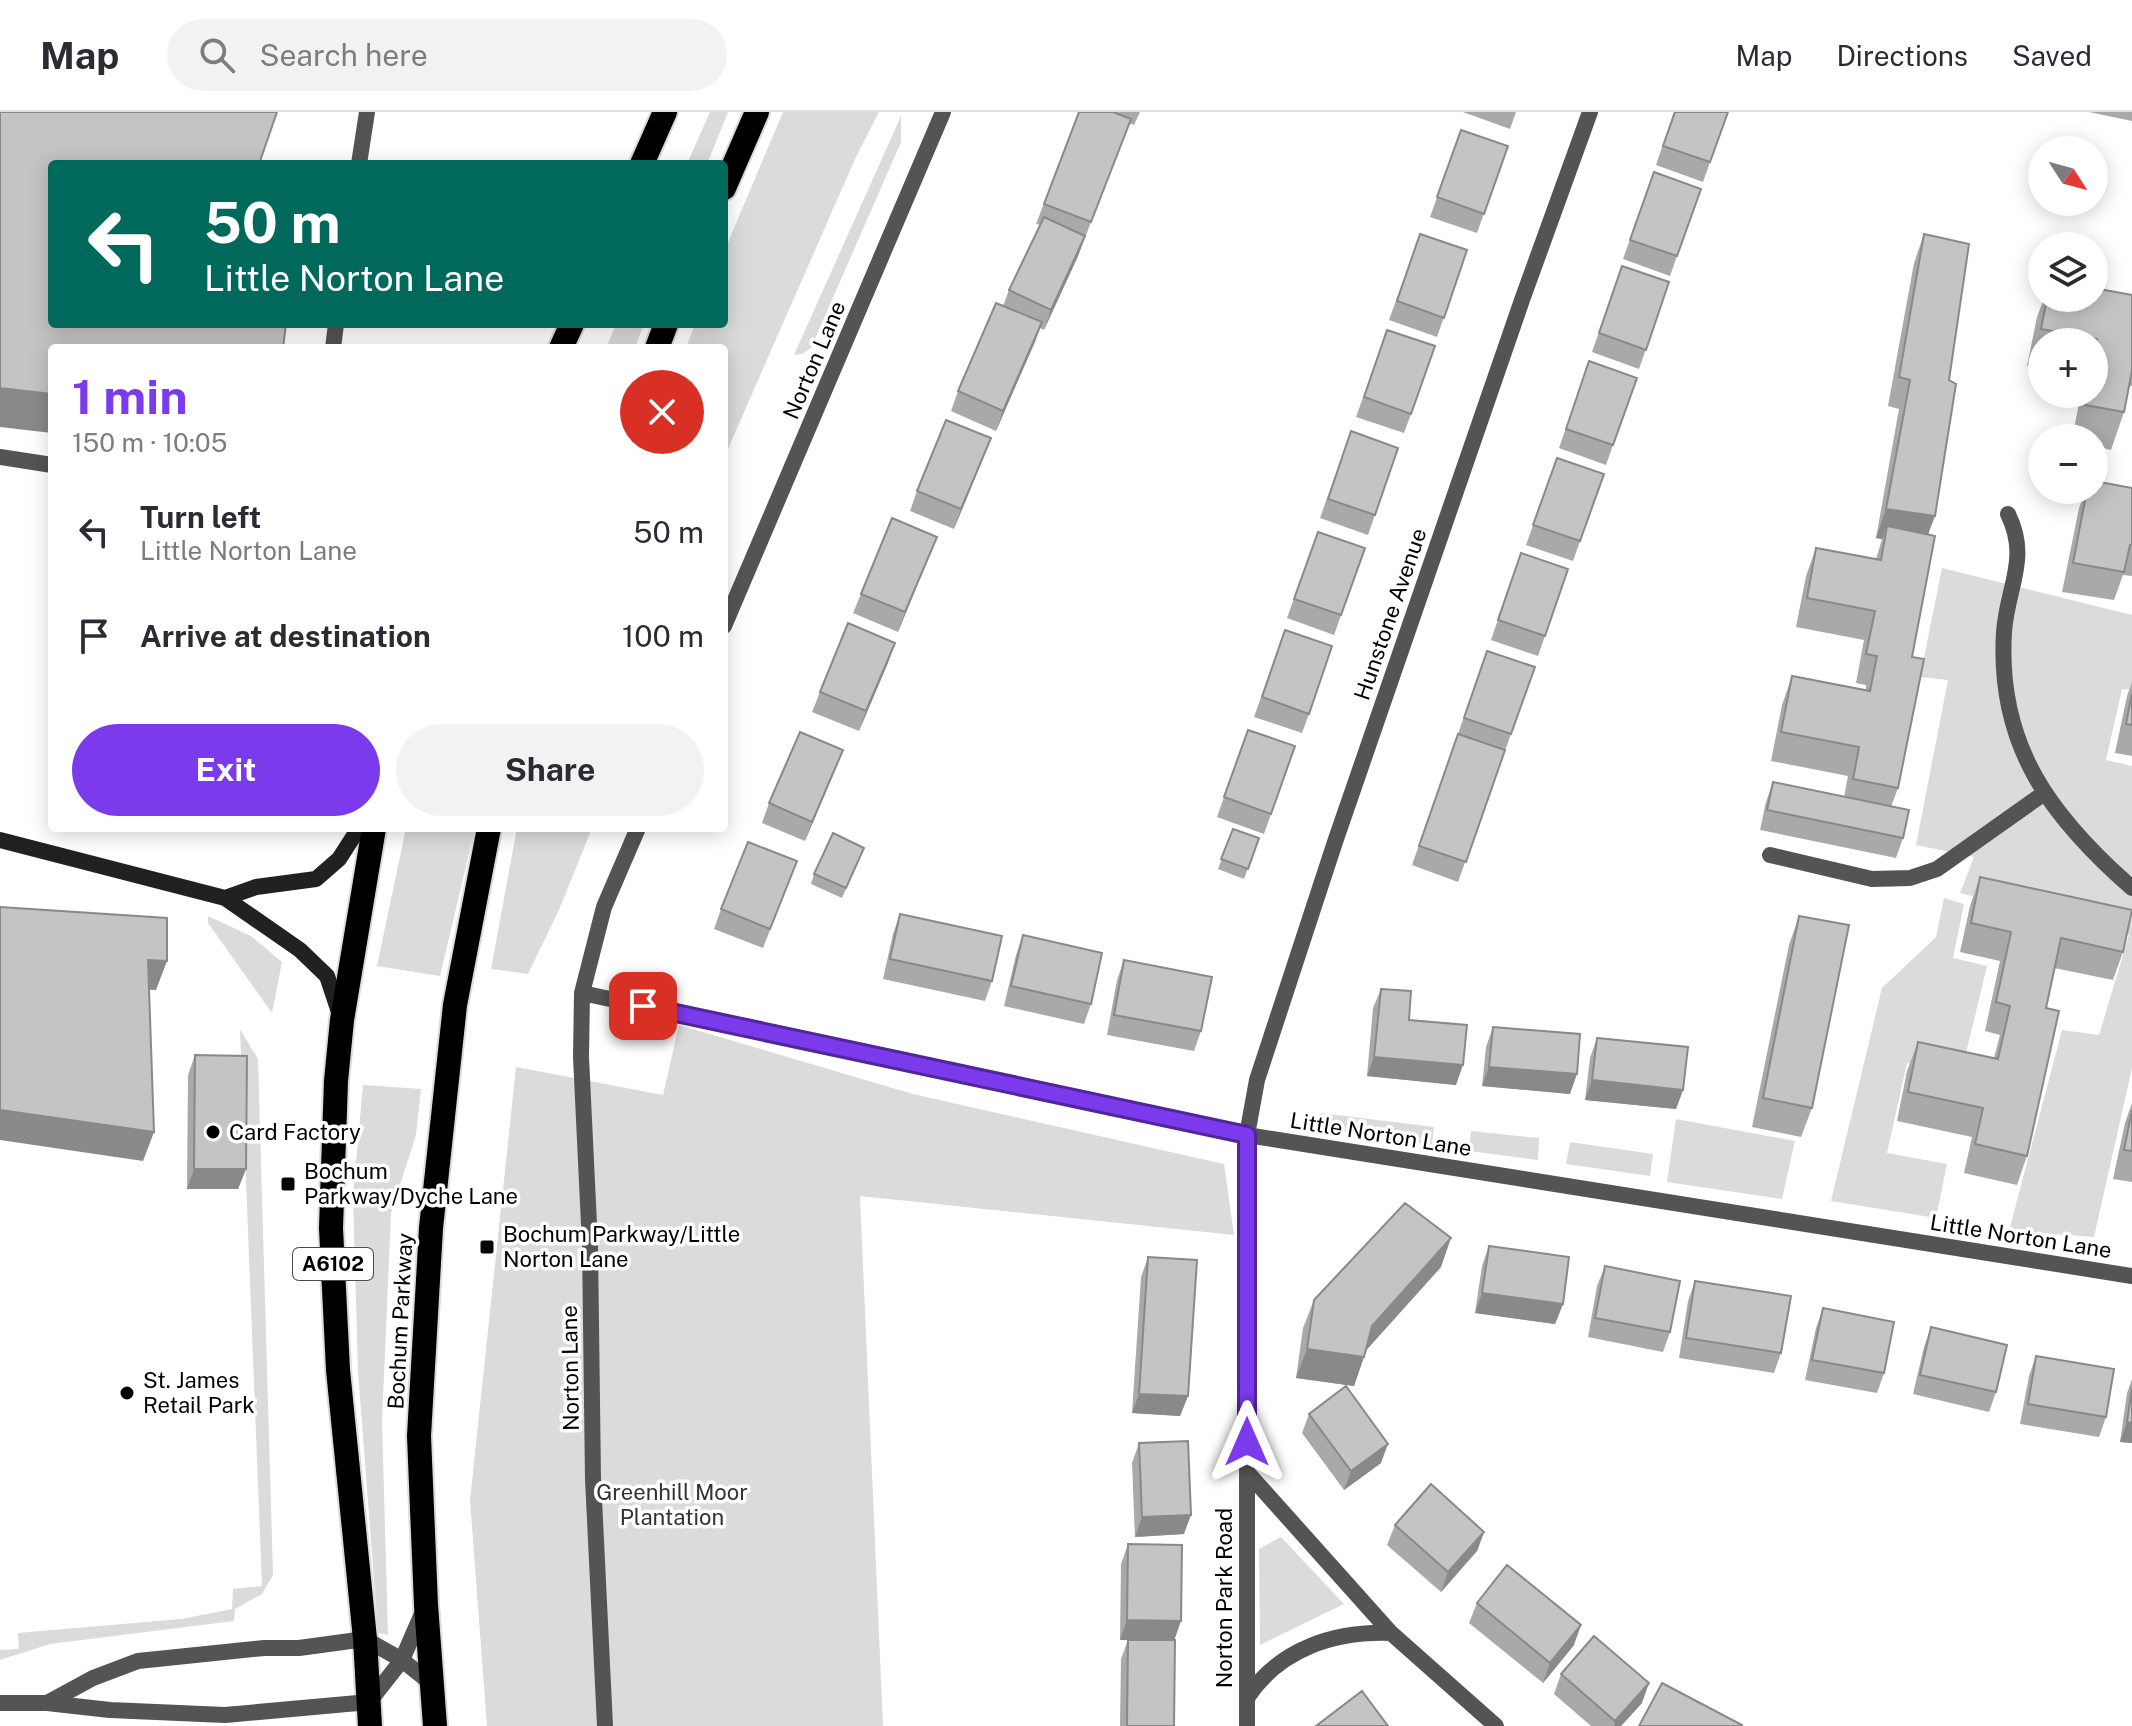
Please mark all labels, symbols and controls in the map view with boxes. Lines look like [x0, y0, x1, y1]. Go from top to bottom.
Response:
search box [167, 19, 727, 91]
text: Map [40, 33, 119, 78]
icon: search [195, 33, 239, 77]
text: Search here [259, 37, 428, 73]
text: Map [1736, 39, 1792, 72]
text: Directions [1836, 39, 1968, 72]
text: Saved [2012, 39, 2092, 72]
north arrow [2028, 136, 2108, 216]
map controls [2028, 136, 2108, 504]
text: 50 m [204, 190, 341, 256]
icon: left [72, 192, 176, 296]
button: layers [2028, 232, 2108, 312]
text: Little Norton Lane [204, 257, 504, 299]
street label: Norton Lane [777, 297, 851, 423]
button: + [2028, 328, 2108, 408]
text: 1 min [72, 368, 188, 425]
button: close [620, 370, 704, 454]
button: − [2028, 424, 2108, 504]
text: 150 m · 10:05 [72, 427, 227, 458]
text: Turn left [140, 499, 261, 535]
icon: left [72, 510, 116, 554]
text: 50 m [633, 514, 704, 550]
street label: Hunstone Avenue [1348, 525, 1432, 703]
text: Little Norton Lane [140, 535, 357, 566]
icon: arrive [72, 614, 116, 658]
text: Arrive at destination [140, 618, 431, 654]
text: 100 m [622, 618, 704, 654]
button: Exit [72, 724, 380, 816]
button: Share [396, 724, 704, 816]
pin [609, 972, 677, 1040]
icon: arrive [621, 984, 665, 1028]
street label: Little Norton Lane [1288, 1107, 1474, 1161]
place label: Card Factory [229, 1119, 361, 1145]
marker: Card Factory [204, 1123, 222, 1141]
place label: Bochum Parkway/Dyche Lane [304, 1158, 518, 1209]
marker: Bochum Parkway/Dyche Lane [279, 1175, 297, 1193]
street label: Little Norton Lane [1928, 1209, 2114, 1263]
place label: Bochum Parkway/Little Norton Lane [503, 1221, 740, 1272]
street label: Bochum Parkway [382, 1232, 418, 1410]
marker: Bochum Parkway/Little Norton Lane [478, 1238, 496, 1256]
road number: A6102 [293, 1248, 373, 1280]
street label: Norton Lane [556, 1305, 584, 1431]
place label: St. James Retail Park [143, 1367, 255, 1418]
marker: St. James Retail Park [118, 1384, 136, 1402]
position arrow [1205, 1400, 1289, 1484]
park label: Greenhill Moor Plantation [596, 1479, 748, 1530]
street label: Norton Park Road [1211, 1508, 1237, 1688]

